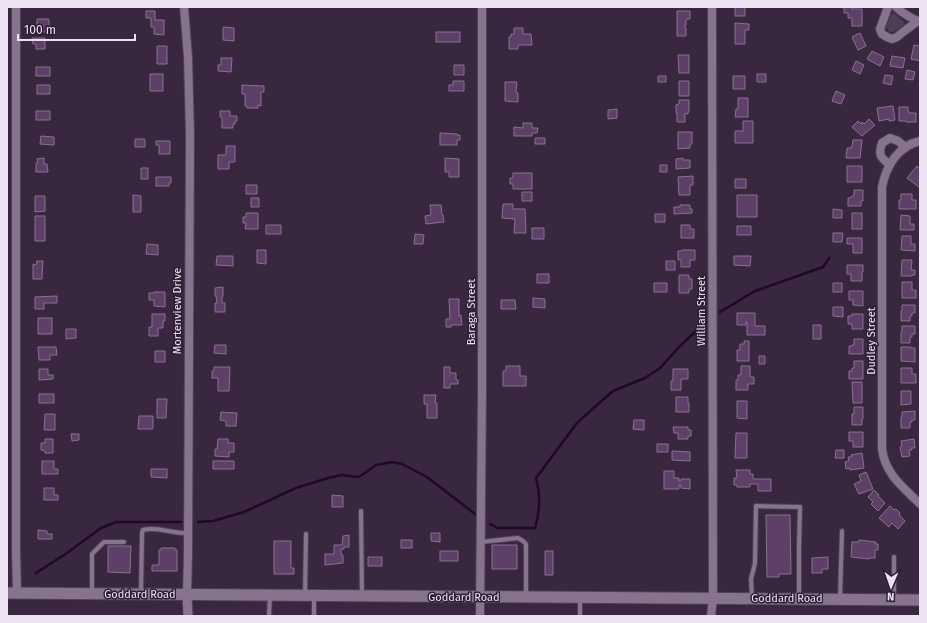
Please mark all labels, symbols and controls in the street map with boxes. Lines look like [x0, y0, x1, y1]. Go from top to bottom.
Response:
scale bar [18, 16, 135, 42]
text: 100 m [24, 23, 56, 37]
street label: Mortenview Drive [171, 268, 184, 354]
street label: William Street [695, 276, 708, 346]
street label: Baraga Street [465, 279, 478, 345]
street label: Dudley Street [865, 307, 878, 375]
north arrow [871, 567, 911, 607]
street label: Goddard Road [104, 588, 176, 601]
text: N [887, 590, 895, 603]
street label: Goddard Road [428, 591, 500, 604]
street label: Goddard Road [751, 592, 823, 605]

